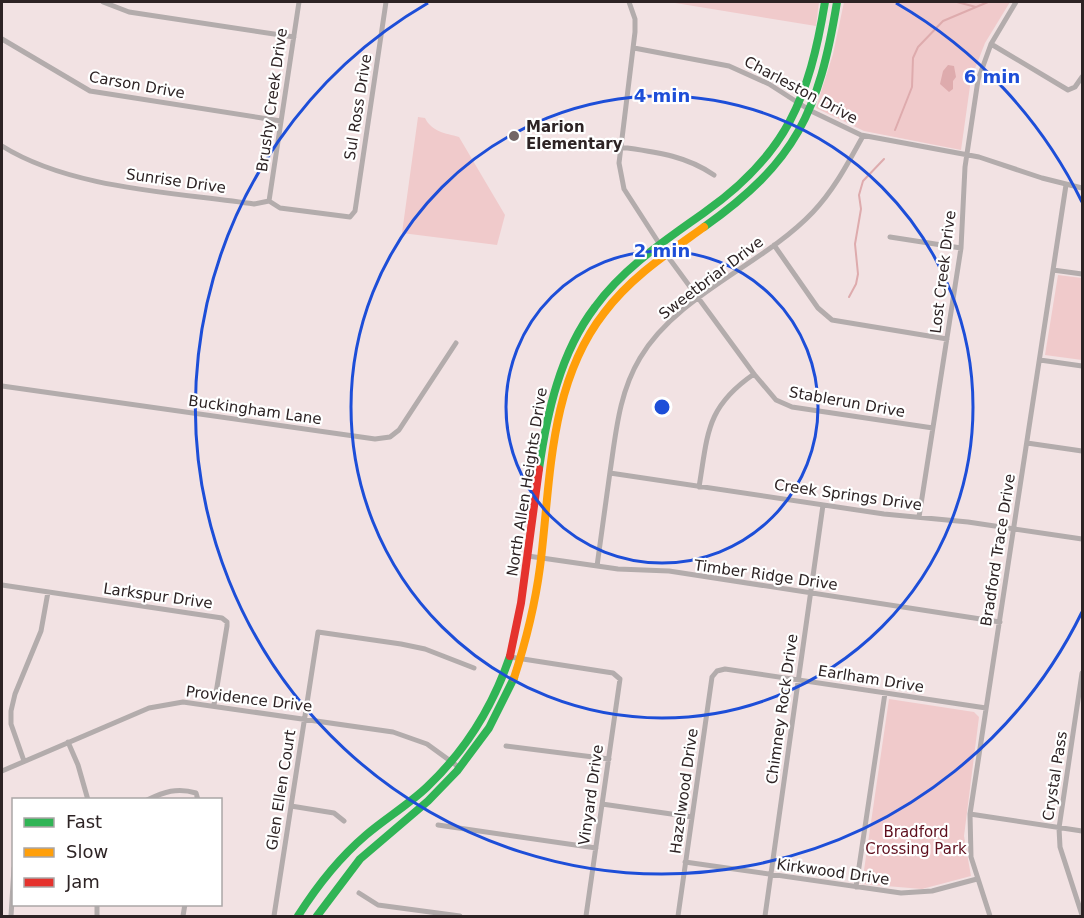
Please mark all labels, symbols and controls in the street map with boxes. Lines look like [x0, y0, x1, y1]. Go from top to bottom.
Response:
street label: Brushy Creek Drive [253, 27, 291, 173]
street label: Sul Ross Drive [341, 53, 375, 161]
street label: Charleston Drive [741, 53, 861, 127]
text: 6 min [964, 66, 1020, 87]
street label: Carson Drive [88, 68, 186, 102]
text: 4 min [634, 85, 690, 106]
place label: Marion Elementary [526, 118, 623, 153]
marker: Marion Elementary [507, 129, 521, 143]
street label: Sunrise Drive [125, 165, 227, 197]
street label: Lost Creek Drive [927, 209, 959, 335]
street label: Sweetbriar Drive [655, 233, 767, 323]
text: 2 min [634, 240, 690, 261]
street label: Stablerun Drive [788, 383, 906, 421]
street label: North Allen Heights Drive [503, 386, 551, 578]
street label: Buckingham Lane [187, 392, 323, 428]
centre of rings [652, 397, 672, 417]
street label: Bradford Trace Drive [977, 472, 1019, 628]
street label: Creek Springs Drive [773, 476, 923, 514]
street label: Timber Ridge Drive [692, 556, 839, 594]
street label: Larkspur Drive [102, 579, 214, 613]
street label: Chimney Rock Drive [763, 633, 801, 785]
street label: Earlham Drive [817, 662, 925, 696]
street label: Providence Drive [185, 682, 313, 716]
street label: Hazelwood Drive [666, 727, 702, 855]
street label: Glen Ellen Court [263, 728, 299, 852]
street label: Crystal Pass [1039, 730, 1071, 822]
street label: Vinyard Drive [575, 743, 607, 847]
legend [12, 798, 222, 906]
text: Fast [66, 811, 102, 832]
park label: Bradford Crossing Park [865, 823, 967, 858]
text: Slow [66, 841, 108, 862]
street label: Kirkwood Drive [775, 855, 891, 889]
text: Jam [65, 871, 100, 892]

